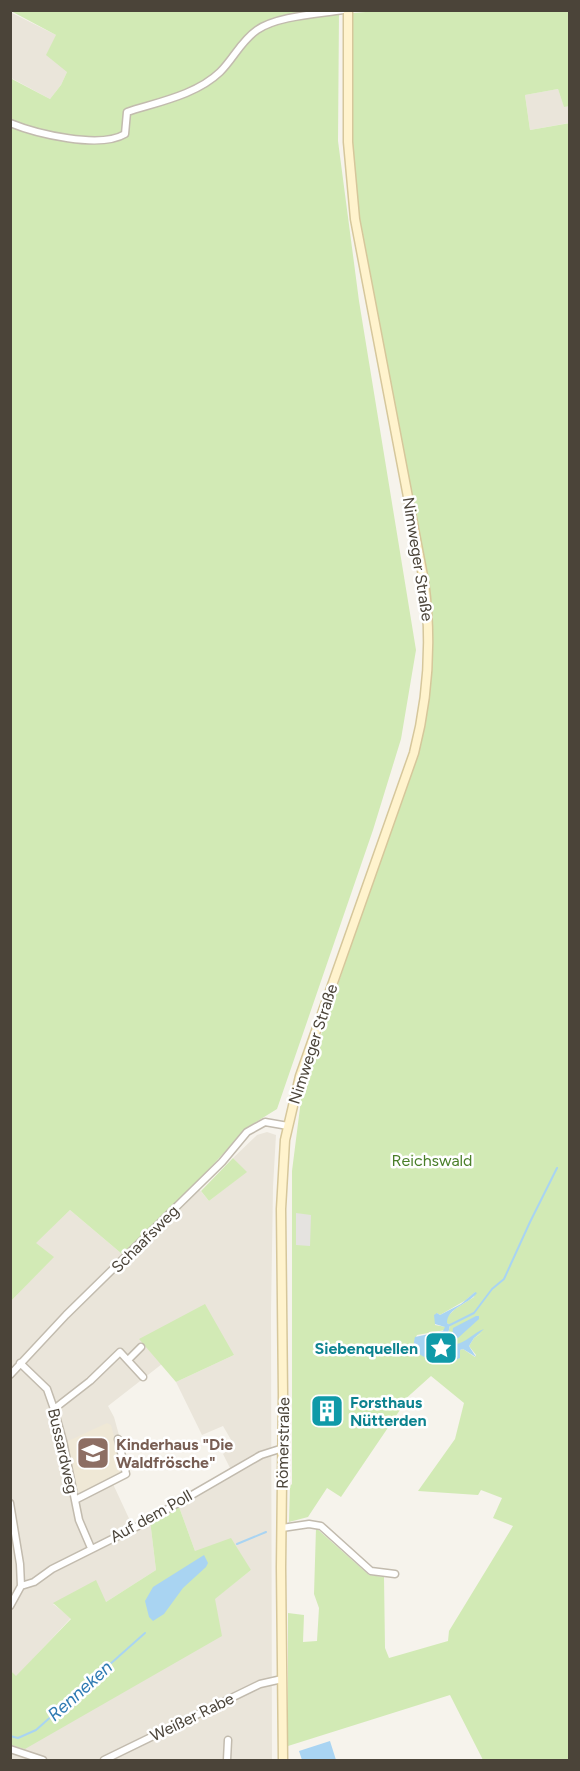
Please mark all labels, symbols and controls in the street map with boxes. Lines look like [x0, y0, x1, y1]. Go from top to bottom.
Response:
street label: Nimweger Straße [399, 496, 437, 623]
street label: Nimweger Straße [285, 981, 341, 1107]
park label: Reichswald [392, 1151, 472, 1170]
street label: Schaafsweg [107, 1201, 183, 1277]
place icon: Siebenquellen [423, 1330, 459, 1366]
place label: Siebenquellen [314, 1339, 418, 1358]
building icon: Forsthaus Nütterden [309, 1393, 345, 1429]
place label: Forsthaus Nütterden [350, 1393, 427, 1430]
street label: Römerstraße [273, 1397, 293, 1489]
street label: Bussardweg [44, 1406, 82, 1496]
school or university icon: Kinderhaus "Die Waldfrösche" [75, 1435, 111, 1471]
place label: Kinderhaus "Die Waldfrösche" [116, 1435, 233, 1472]
street label: Auf dem Poll [107, 1486, 195, 1546]
water label: Renneken [43, 1656, 117, 1726]
street label: Weißer Rabe [147, 1688, 237, 1745]

